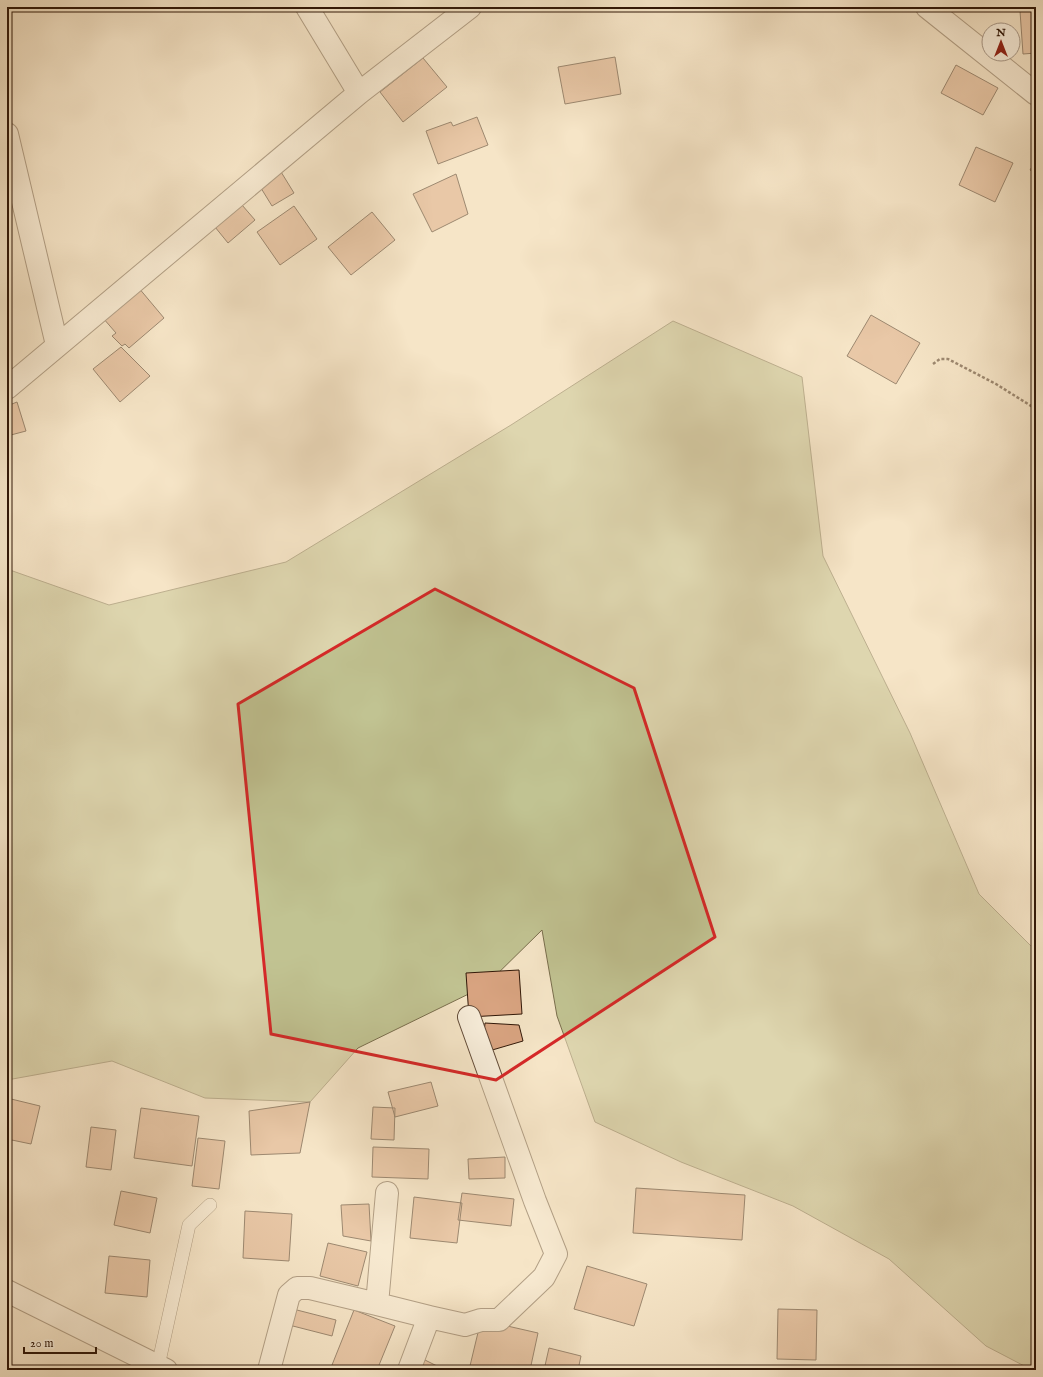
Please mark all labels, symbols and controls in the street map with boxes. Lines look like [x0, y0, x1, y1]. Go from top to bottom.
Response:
north arrow [981, 22, 1021, 62]
text: N [995, 26, 1006, 40]
scale bar [24, 1329, 96, 1355]
text: 20 m [30, 1336, 53, 1351]

